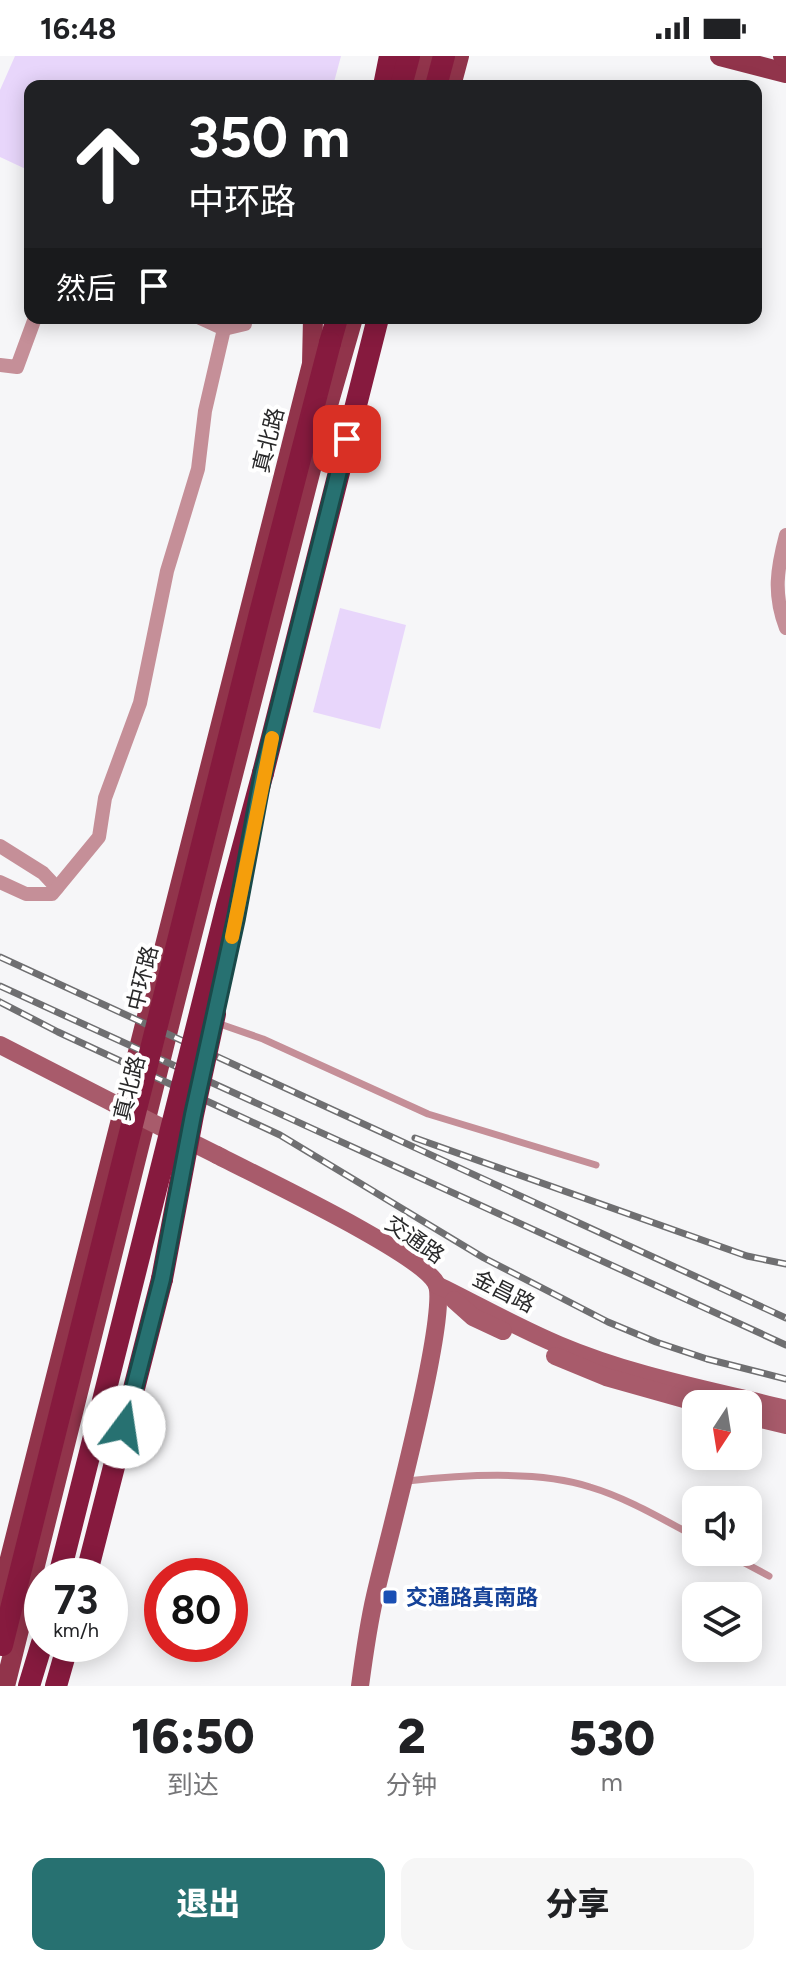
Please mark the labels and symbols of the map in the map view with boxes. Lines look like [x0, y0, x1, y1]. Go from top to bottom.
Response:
street label: 真北路 [247, 405, 290, 475]
pin [313, 405, 381, 473]
street label: 中环路 [121, 943, 164, 1013]
street label: 真北路 [108, 1053, 151, 1123]
street label: 交通路 [380, 1209, 449, 1269]
street label: 金昌路 [468, 1264, 539, 1318]
position arrow [82, 1385, 166, 1469]
north arrow [682, 1390, 762, 1470]
speed limit sign: 80 [144, 1558, 248, 1662]
place label: 交通路真南路 [406, 1584, 538, 1611]
marker: 交通路真南路 [381, 1588, 399, 1606]

